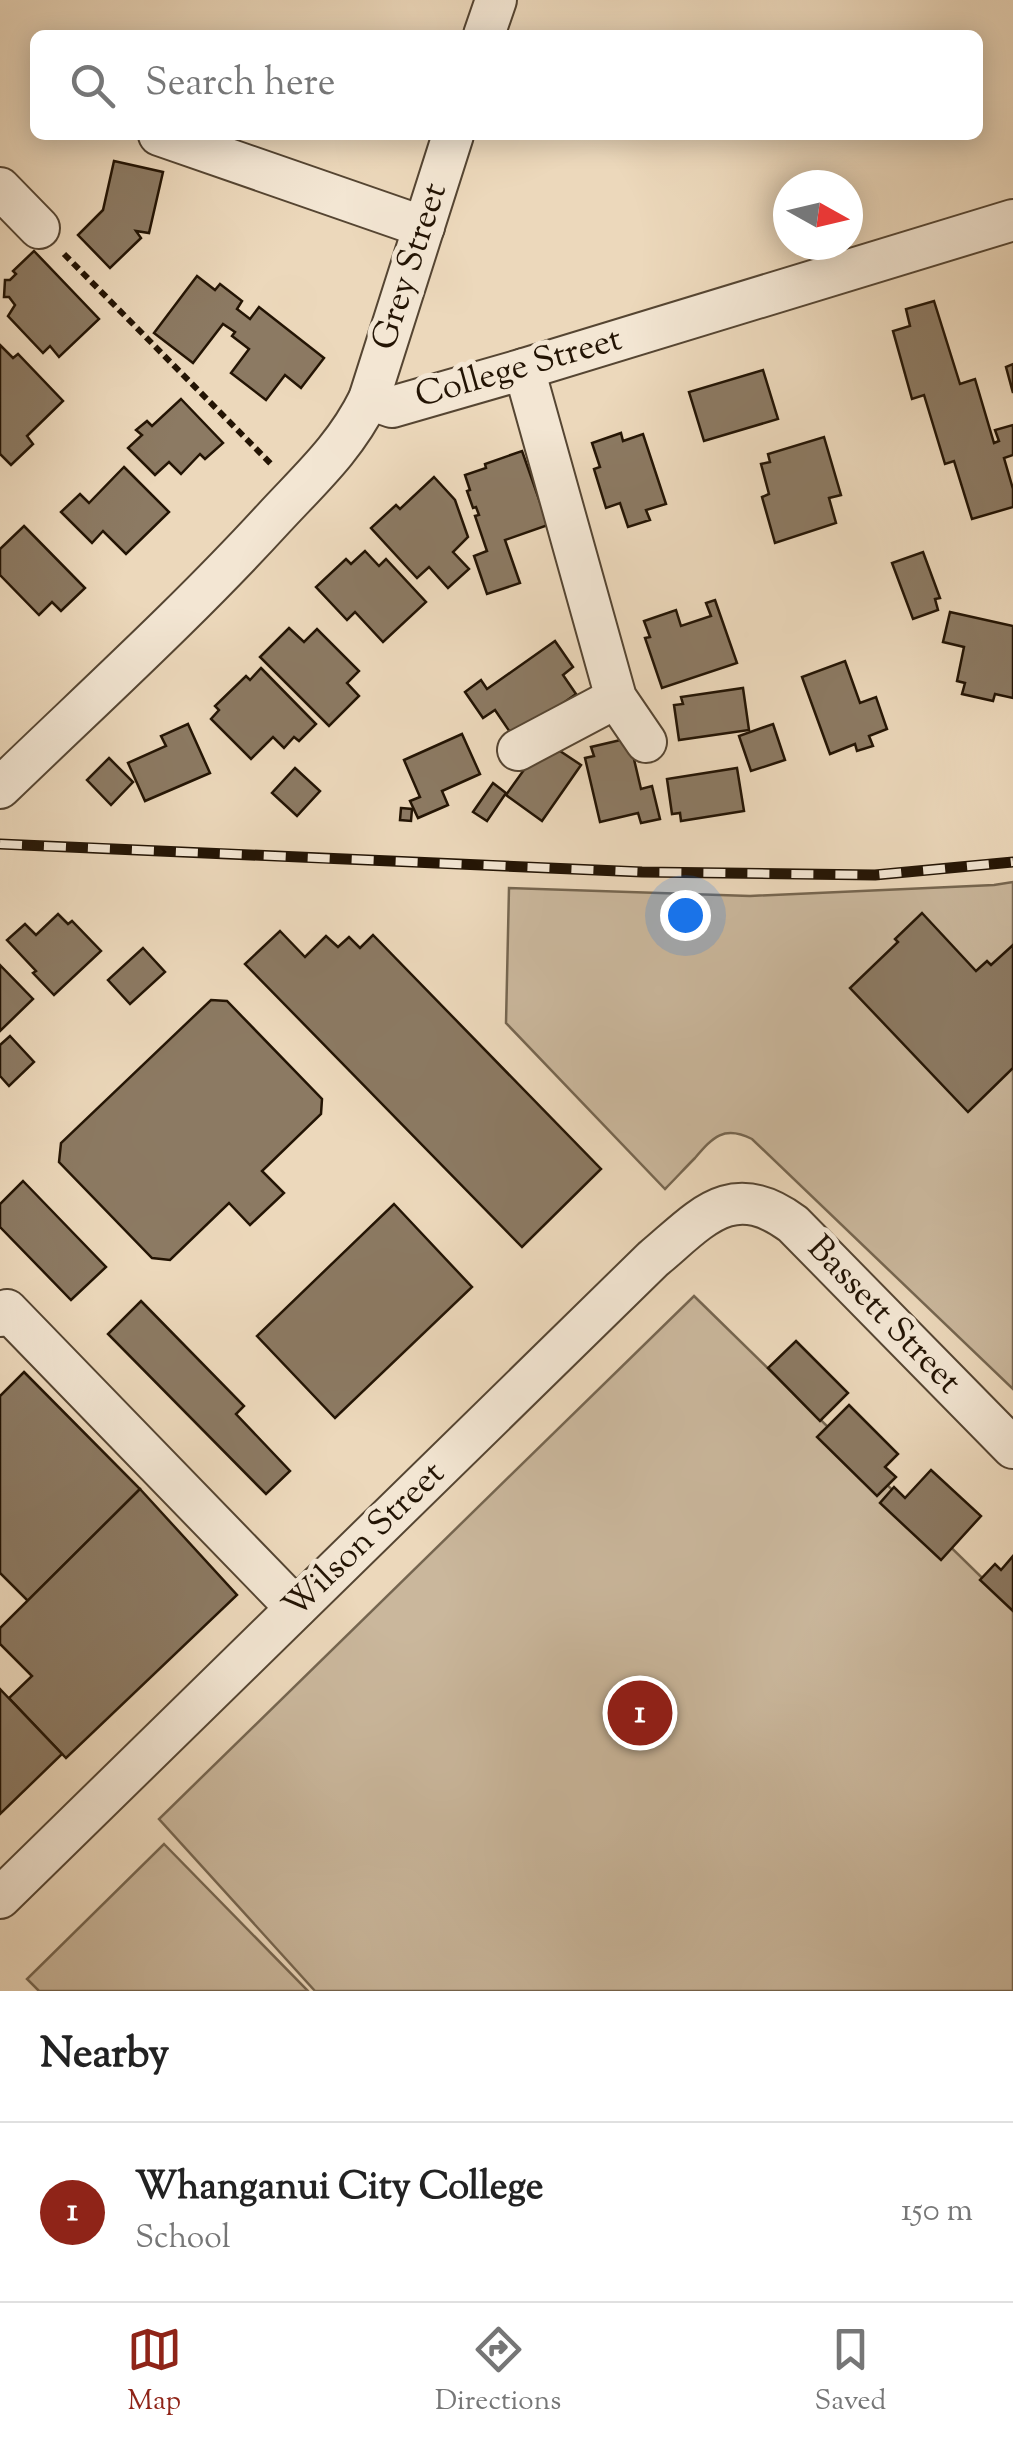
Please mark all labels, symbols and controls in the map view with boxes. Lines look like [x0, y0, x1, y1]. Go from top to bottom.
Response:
search box [30, 30, 983, 140]
icon: search [65, 58, 120, 113]
text: Search here [145, 58, 336, 112]
north arrow [773, 170, 863, 260]
street label: Grey Street [360, 177, 462, 357]
street label: College Street [410, 315, 628, 423]
your location [660, 890, 711, 941]
street label: Bassett Street [794, 1225, 972, 1407]
street label: Wilson Street [272, 1450, 458, 1632]
pin: 1 [608, 1676, 672, 1750]
text: Nearby [40, 2026, 169, 2086]
text: Whanganui City College [135, 2162, 543, 2216]
text: 1 [67, 2189, 78, 2235]
text: 150 m [901, 2189, 973, 2235]
text: School [135, 2216, 231, 2262]
tab: Map [127, 2322, 182, 2422]
tab: Directions [435, 2322, 561, 2422]
tab: Saved [814, 2322, 886, 2422]

